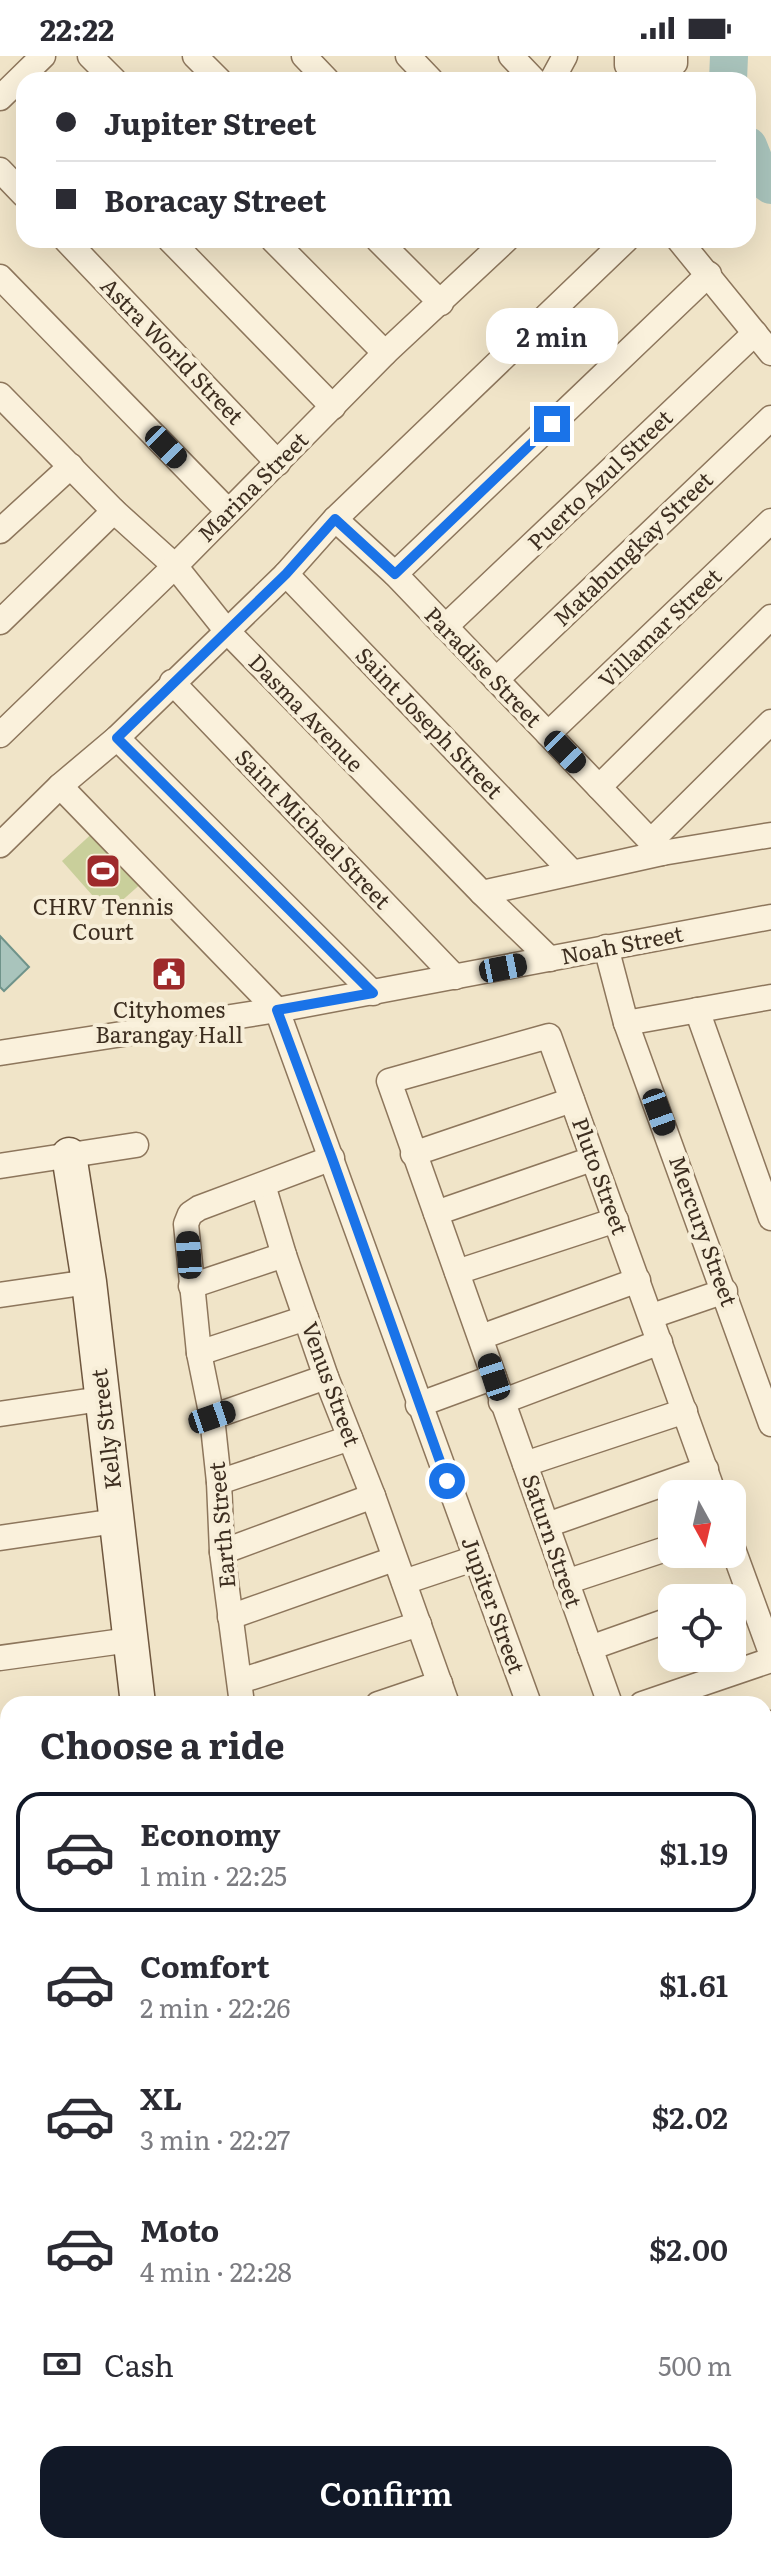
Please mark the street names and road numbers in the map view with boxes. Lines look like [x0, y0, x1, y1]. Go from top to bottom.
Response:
street label: Astra World Street [94, 269, 252, 431]
street label: Puerto Azul Street [519, 401, 679, 557]
street label: Marina Street [189, 423, 315, 549]
street label: Matabungkay Street [545, 463, 719, 633]
street label: Villamar Street [590, 559, 728, 694]
street label: Paradise Street [418, 598, 550, 734]
street label: Saint Joseph Street [349, 639, 511, 805]
street label: Dasma Avenue [242, 645, 372, 779]
street label: Saint Michael Street [229, 740, 399, 916]
street label: Noah Street [558, 915, 686, 972]
street label: Pluto Street [565, 1112, 638, 1239]
street label: Mercury Street [662, 1150, 747, 1311]
street label: Venus Street [295, 1317, 370, 1451]
street label: Kelly Street [81, 1367, 128, 1491]
street label: Earth Street [199, 1460, 242, 1590]
street label: Saturn Street [515, 1469, 592, 1612]
street label: Jupiter Street [454, 1531, 534, 1678]

